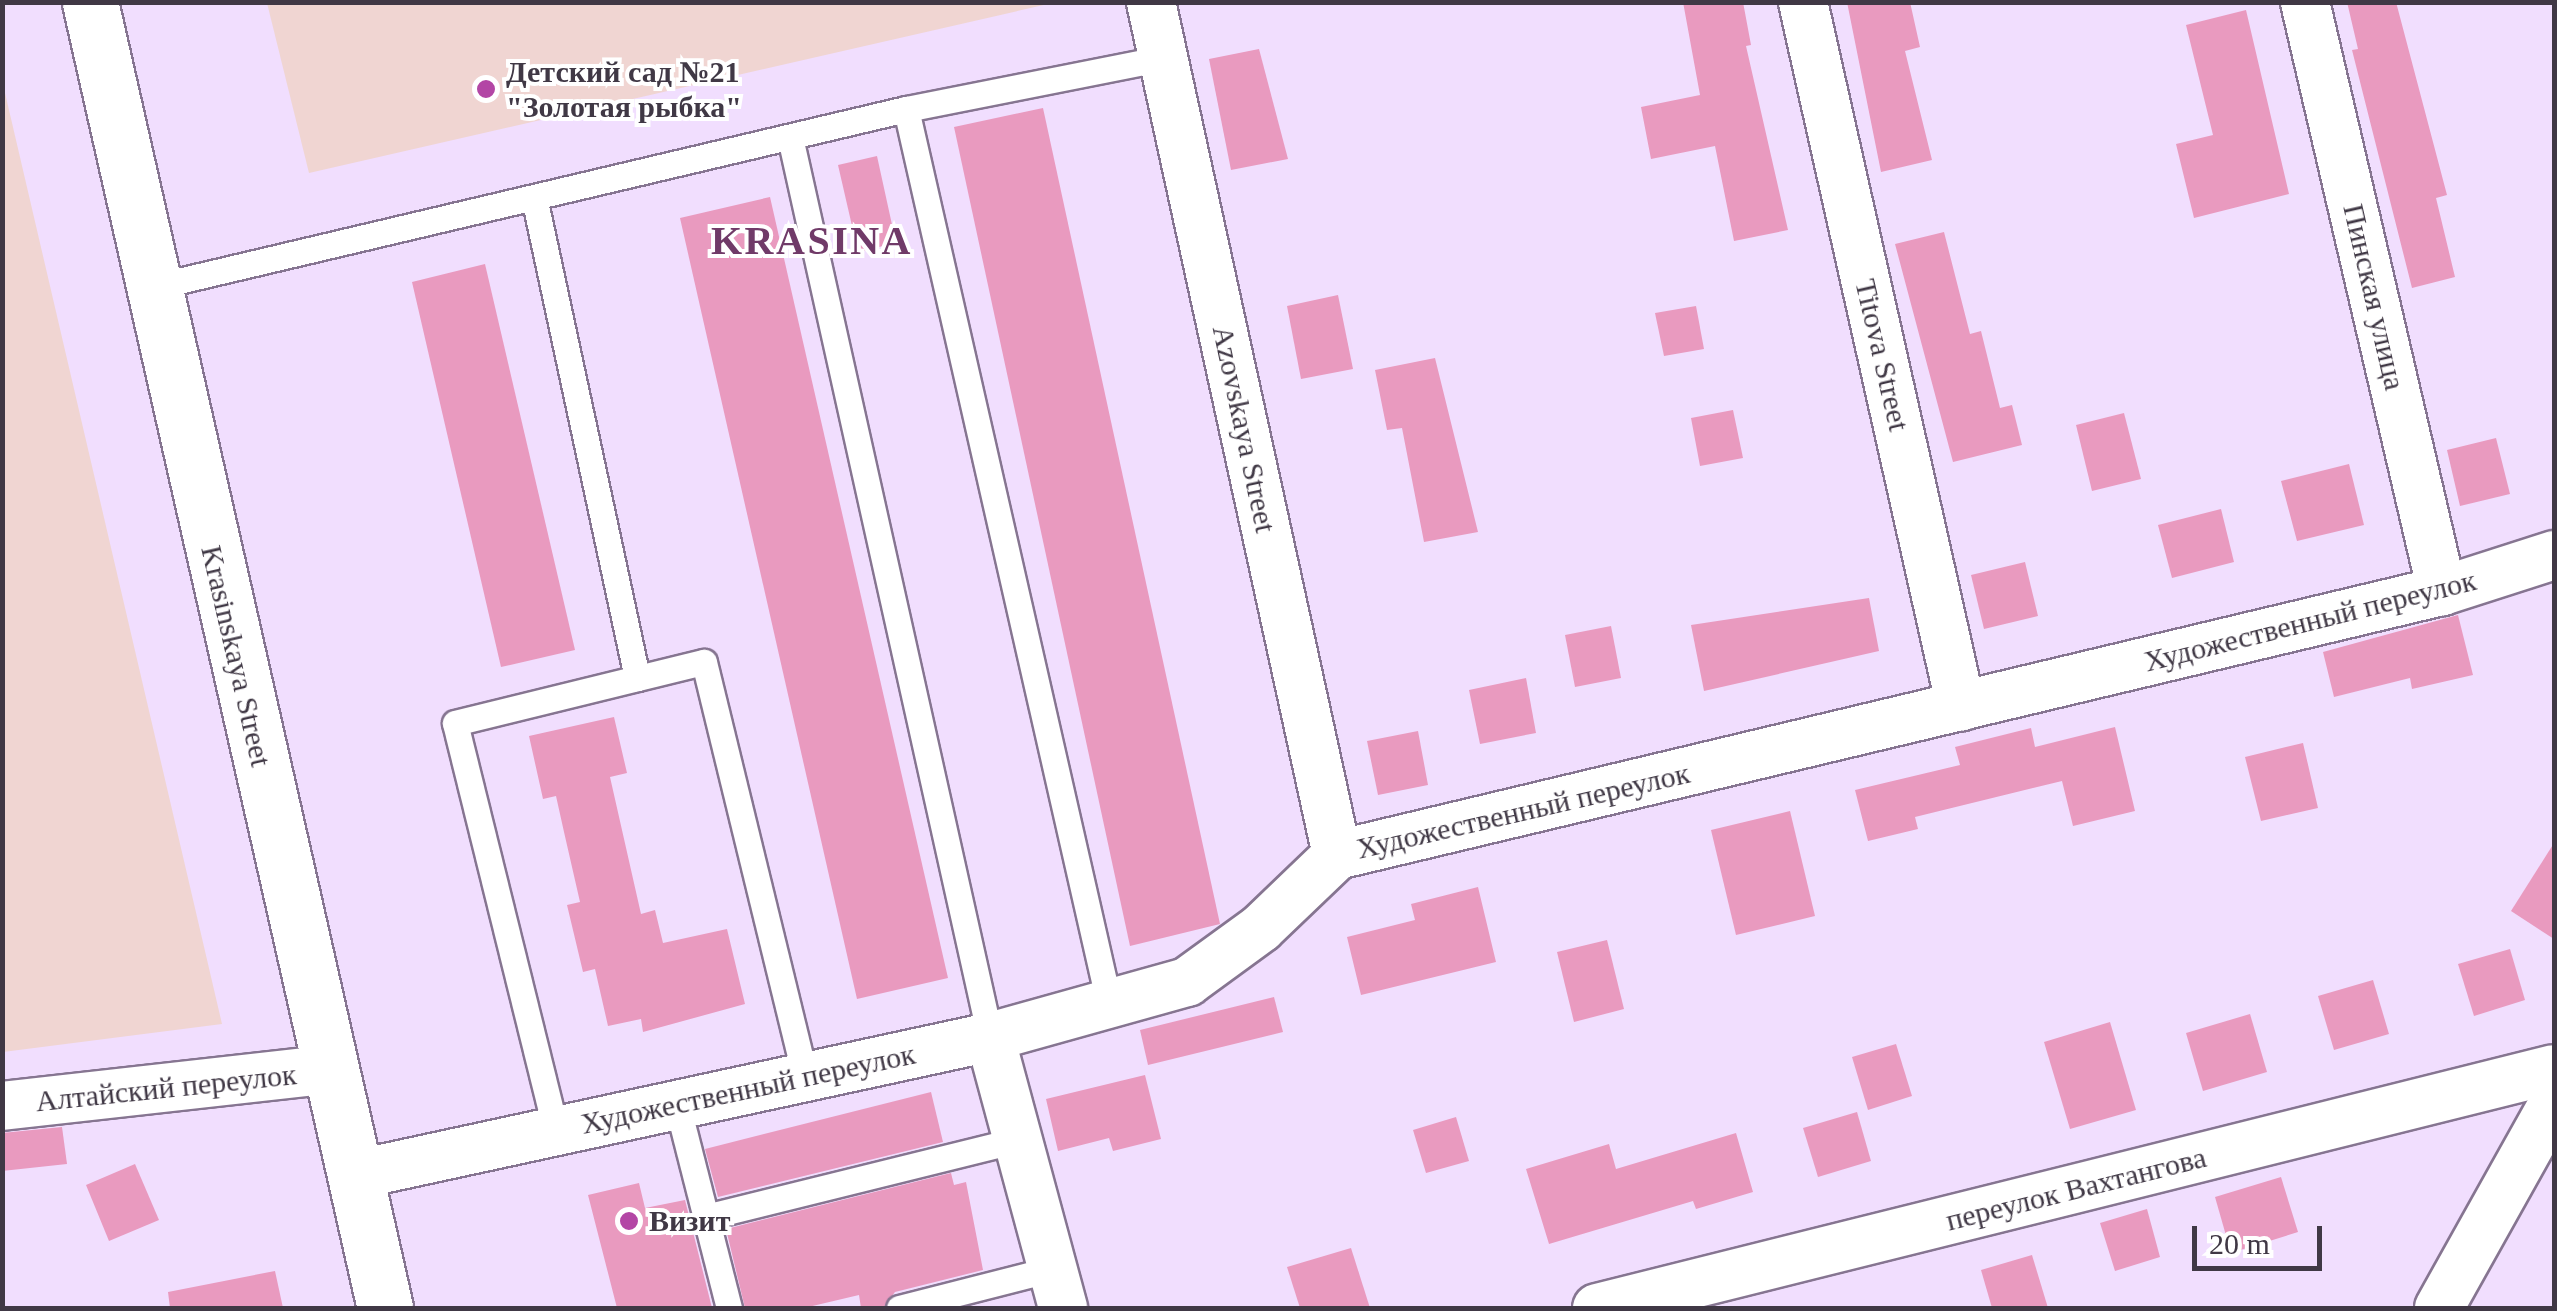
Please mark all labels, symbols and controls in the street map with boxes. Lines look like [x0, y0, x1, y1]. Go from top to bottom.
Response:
place label: Детский сад №21 "Золотая рыбка" [506, 54, 742, 124]
marker: Детский сад №21 "Золотая рыбка" [475, 78, 497, 100]
street label: Пинская улица [2335, 200, 2413, 394]
district label: KRASINA [711, 217, 913, 265]
street label: Titova Street [1847, 276, 1917, 434]
street label: Azovskaya Street [1204, 322, 1284, 536]
street label: Krasinskaya Street [193, 542, 279, 770]
street label: Художественный переулок [2140, 562, 2480, 680]
street label: Художественный переулок [1353, 755, 1693, 867]
street label: Художественный переулок [578, 1036, 918, 1142]
street label: Алтайский переулок [34, 1056, 298, 1120]
street label: переулок Вахтангова [1942, 1139, 2210, 1239]
place label: Визит [649, 1203, 730, 1239]
scale bar [2197, 1206, 2327, 1268]
marker: Визит [618, 1210, 640, 1232]
text: 20 m [2209, 1227, 2270, 1260]

